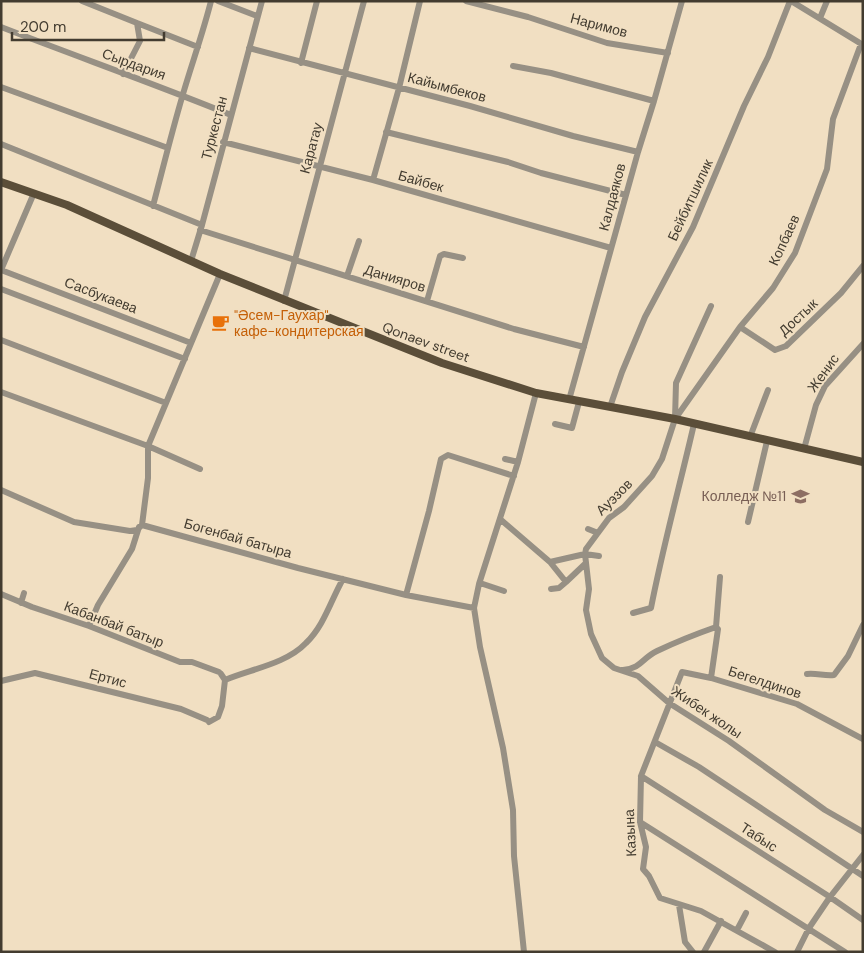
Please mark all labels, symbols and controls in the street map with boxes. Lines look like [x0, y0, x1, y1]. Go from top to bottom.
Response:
street label: Наримов [568, 9, 630, 41]
scale bar [12, 10, 165, 42]
text: 200 m [20, 17, 66, 37]
street label: Сырдария [100, 44, 168, 84]
street label: Кайымбеков [406, 68, 488, 106]
street label: Туркестан [197, 94, 231, 162]
street label: Каратау [296, 121, 326, 175]
street label: Бейбитшилик [663, 155, 717, 244]
street label: Калдаяков [594, 161, 630, 233]
street label: Байбек [396, 166, 447, 196]
street label: Копбаев [764, 212, 804, 268]
street label: Данияров [362, 260, 428, 296]
street label: Сасбукаева [62, 273, 140, 317]
street label: Достык [775, 294, 822, 340]
place label: "Әсем-Гаухар" кафе-кондитерская [234, 306, 364, 340]
cafe icon: "Әсем-Гаухар" кафе-кондитерская [210, 313, 230, 333]
street label: Qonaev street [380, 318, 472, 366]
street label: Женис [803, 350, 843, 396]
street label: Ауэзов [592, 475, 636, 519]
school or university icon: Колледж №11 [790, 486, 810, 506]
place label: Колледж №11 [702, 487, 786, 505]
street label: Богенбай батыра [182, 514, 294, 562]
street label: Кабанбай батыр [61, 597, 167, 651]
street label: Бегелдинов [726, 662, 804, 702]
street label: Ертис [87, 664, 129, 692]
street label: Жибек жолы [668, 682, 746, 742]
street label: Казына [620, 808, 640, 857]
street label: Табыс [737, 818, 781, 856]

